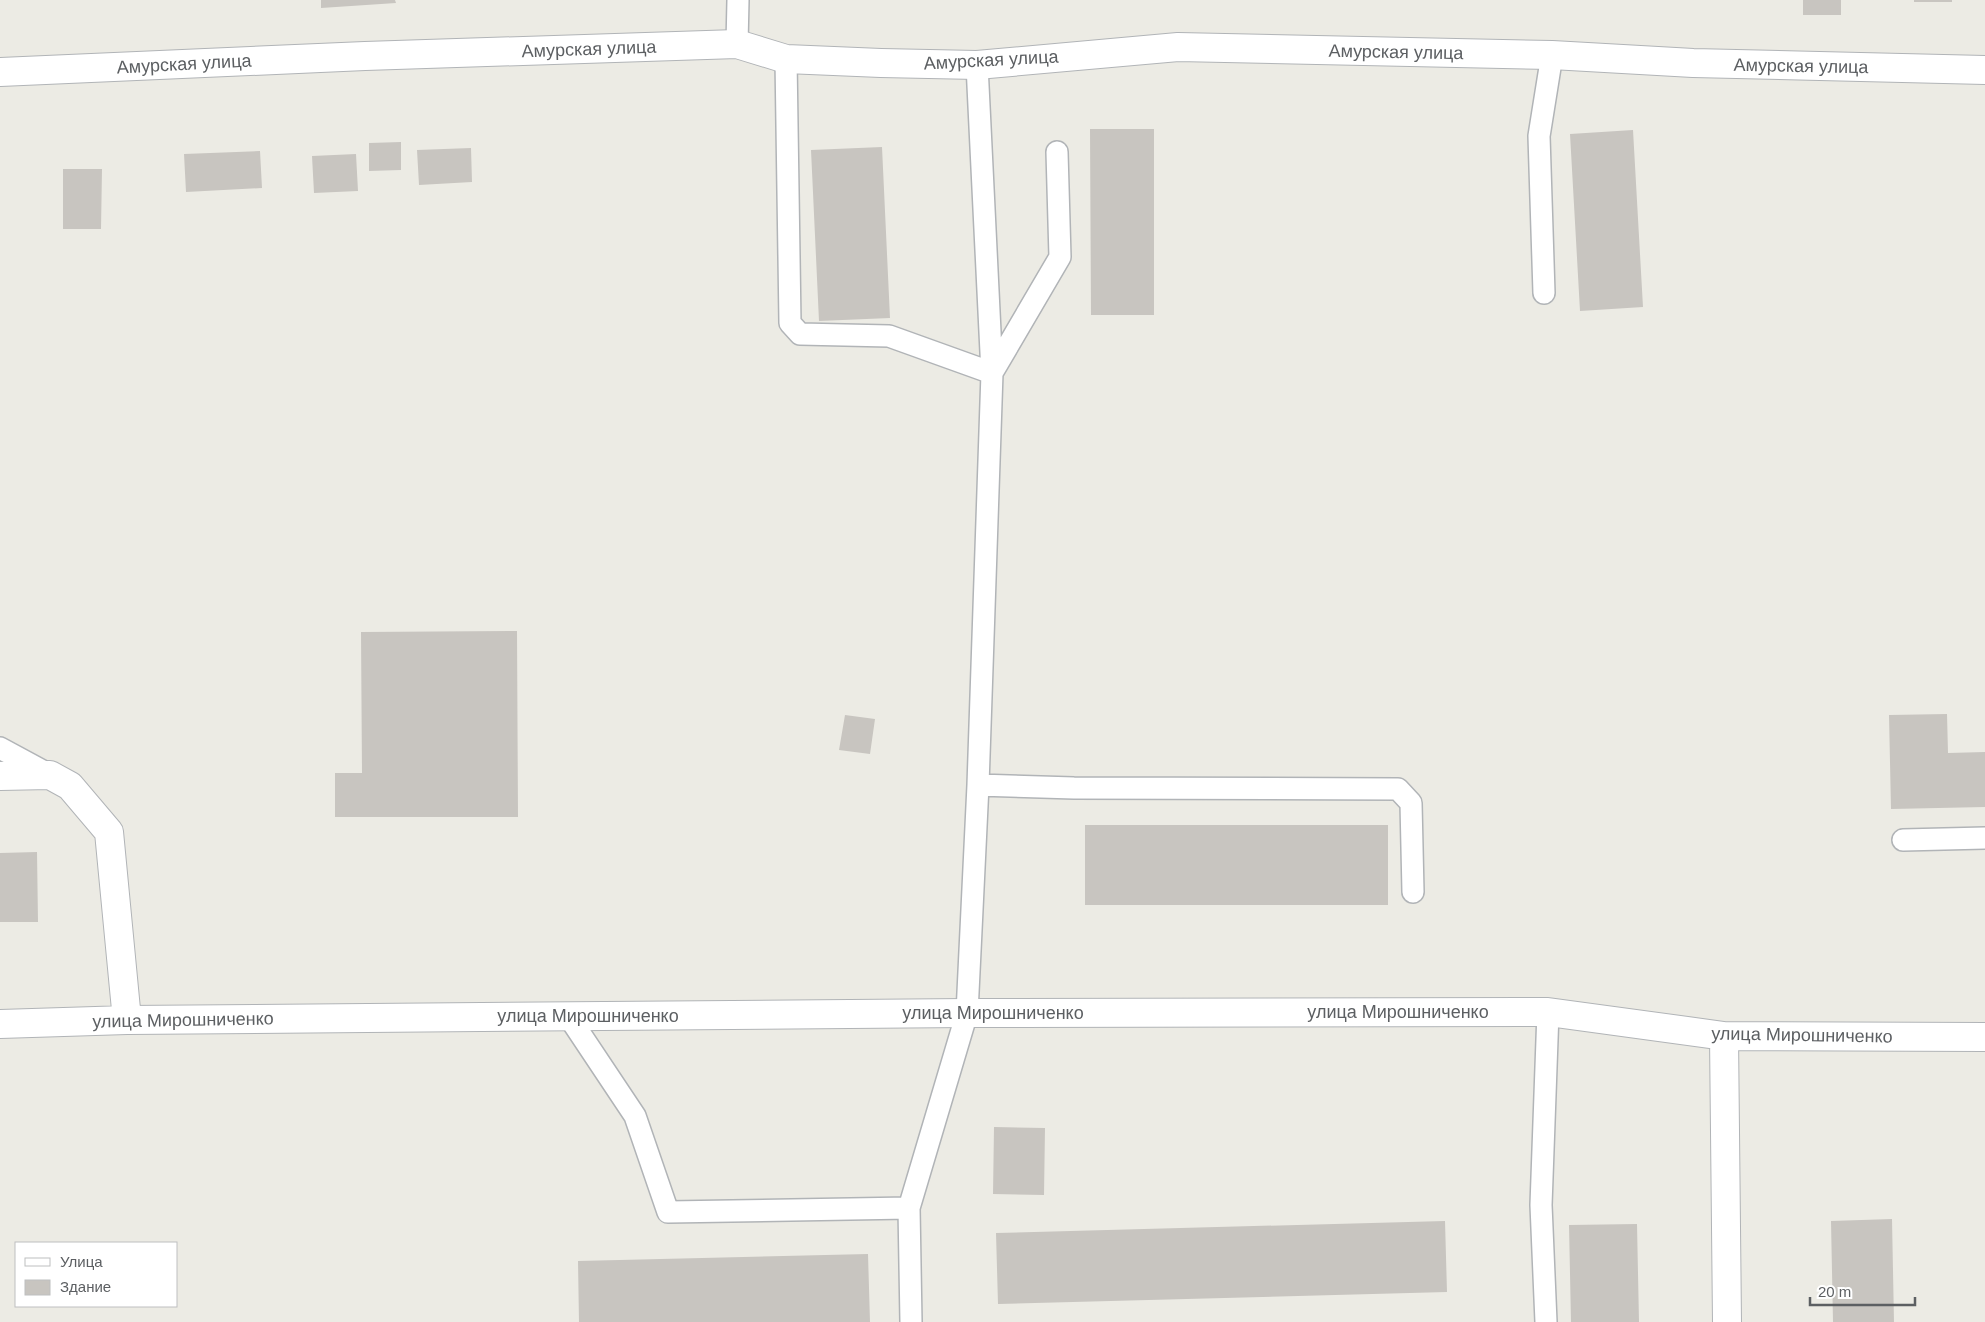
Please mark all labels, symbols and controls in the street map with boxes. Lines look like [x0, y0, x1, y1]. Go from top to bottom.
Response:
street label: Амурская улица [521, 37, 658, 61]
street label: Амурская улица [1328, 41, 1465, 63]
street label: Амурская улица [923, 46, 1060, 74]
street label: Амурская улица [116, 50, 253, 78]
street label: Амурская улица [1733, 55, 1870, 77]
street label: улица Мирошниченко [1307, 1002, 1489, 1022]
street label: улица Мирошниченко [902, 1003, 1084, 1023]
street label: улица Мирошниченко [497, 1006, 679, 1026]
street label: улица Мирошниченко [92, 1008, 274, 1032]
street label: улица Мирошниченко [1711, 1023, 1893, 1047]
legend [15, 1242, 178, 1307]
text: Улица [60, 1253, 103, 1270]
scale bar [1810, 1274, 1915, 1306]
text: Здание [60, 1278, 111, 1295]
text: 20 m [1818, 1283, 1851, 1300]

